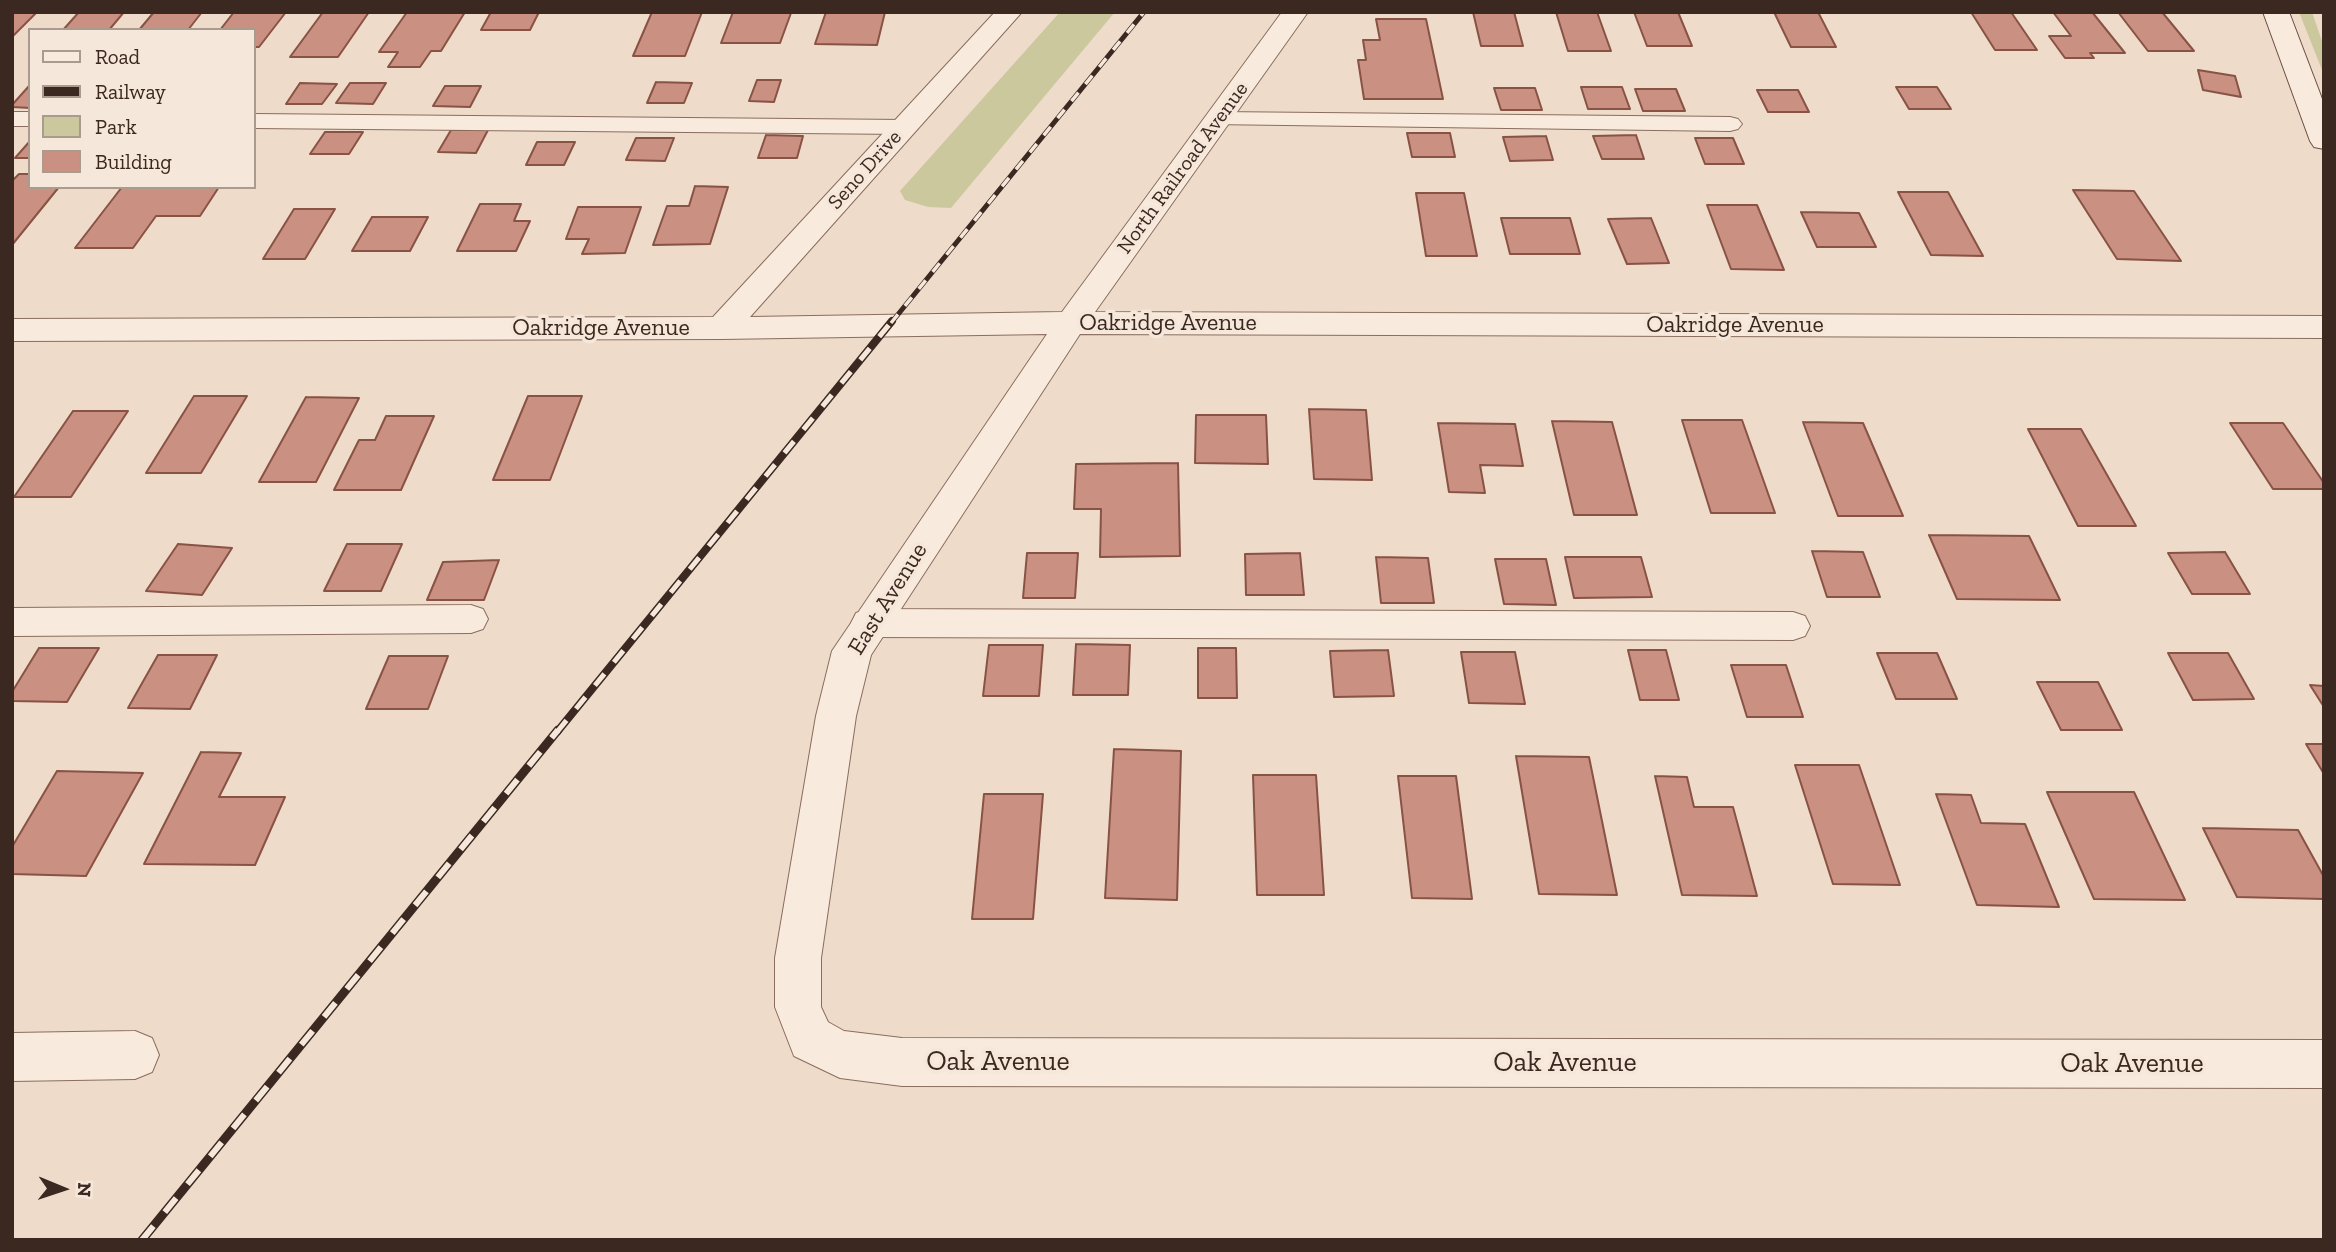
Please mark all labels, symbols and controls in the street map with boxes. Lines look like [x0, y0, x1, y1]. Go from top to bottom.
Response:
legend [28, 28, 256, 189]
text: Road [95, 44, 140, 69]
street label: North Railroad Avenue [1112, 77, 1254, 259]
text: Railway [95, 79, 166, 104]
text: Park [95, 114, 137, 139]
street label: Seno Drive [823, 125, 907, 215]
text: Building [95, 149, 172, 174]
street label: Oakridge Avenue [1079, 309, 1257, 337]
street label: Oakridge Avenue [1646, 311, 1824, 339]
street label: Oakridge Avenue [512, 314, 690, 342]
street label: East Avenue [842, 538, 934, 660]
street label: Oak Avenue [926, 1045, 1070, 1079]
street label: Oak Avenue [1493, 1046, 1637, 1080]
street label: Oak Avenue [2060, 1047, 2204, 1081]
north arrow [28, 1154, 98, 1224]
text: N [73, 1182, 96, 1197]

